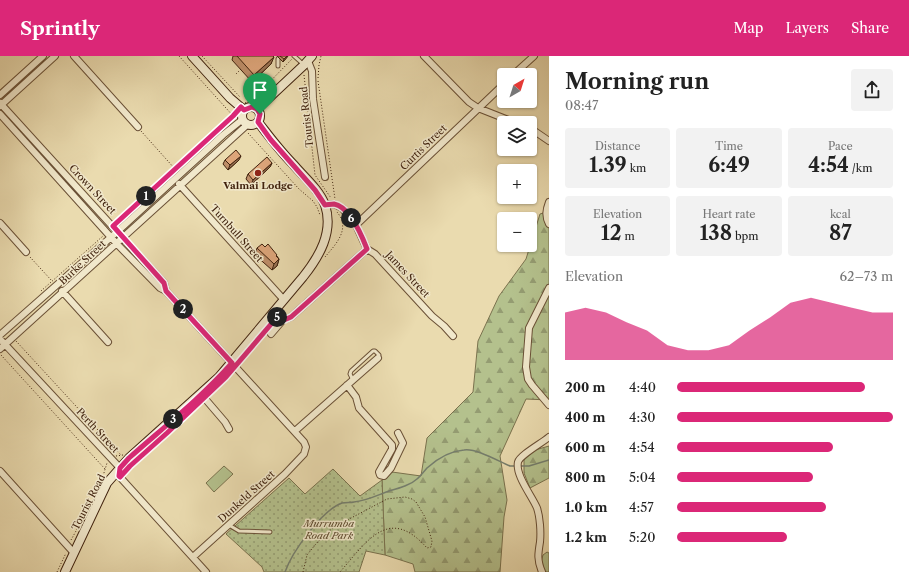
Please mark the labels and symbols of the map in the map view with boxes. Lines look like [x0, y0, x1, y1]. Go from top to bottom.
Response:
north arrow [497, 68, 537, 108]
pin [243, 73, 277, 114]
street label: Tourist Road [297, 86, 316, 148]
street label: Curtis Street [397, 122, 450, 173]
street label: Crown Street [66, 162, 119, 217]
marker: Valmai Lodge [253, 168, 263, 178]
place label: Valmai Lodge [222, 179, 293, 192]
pin: 1 [136, 186, 156, 206]
street label: Turnbull Street [207, 202, 266, 265]
pin: 6 [341, 208, 361, 228]
street label: Burke Street [56, 237, 109, 287]
street label: James Street [381, 247, 433, 301]
pin: 2 [173, 299, 193, 319]
pin: 5 [267, 307, 287, 327]
street label: Perth Street [73, 405, 122, 456]
pin: 3 [163, 409, 183, 429]
street label: Dunkeld Street [215, 467, 278, 525]
street label: Tourist Road [69, 472, 108, 532]
park label: Murrumba Road Park [303, 517, 354, 542]

